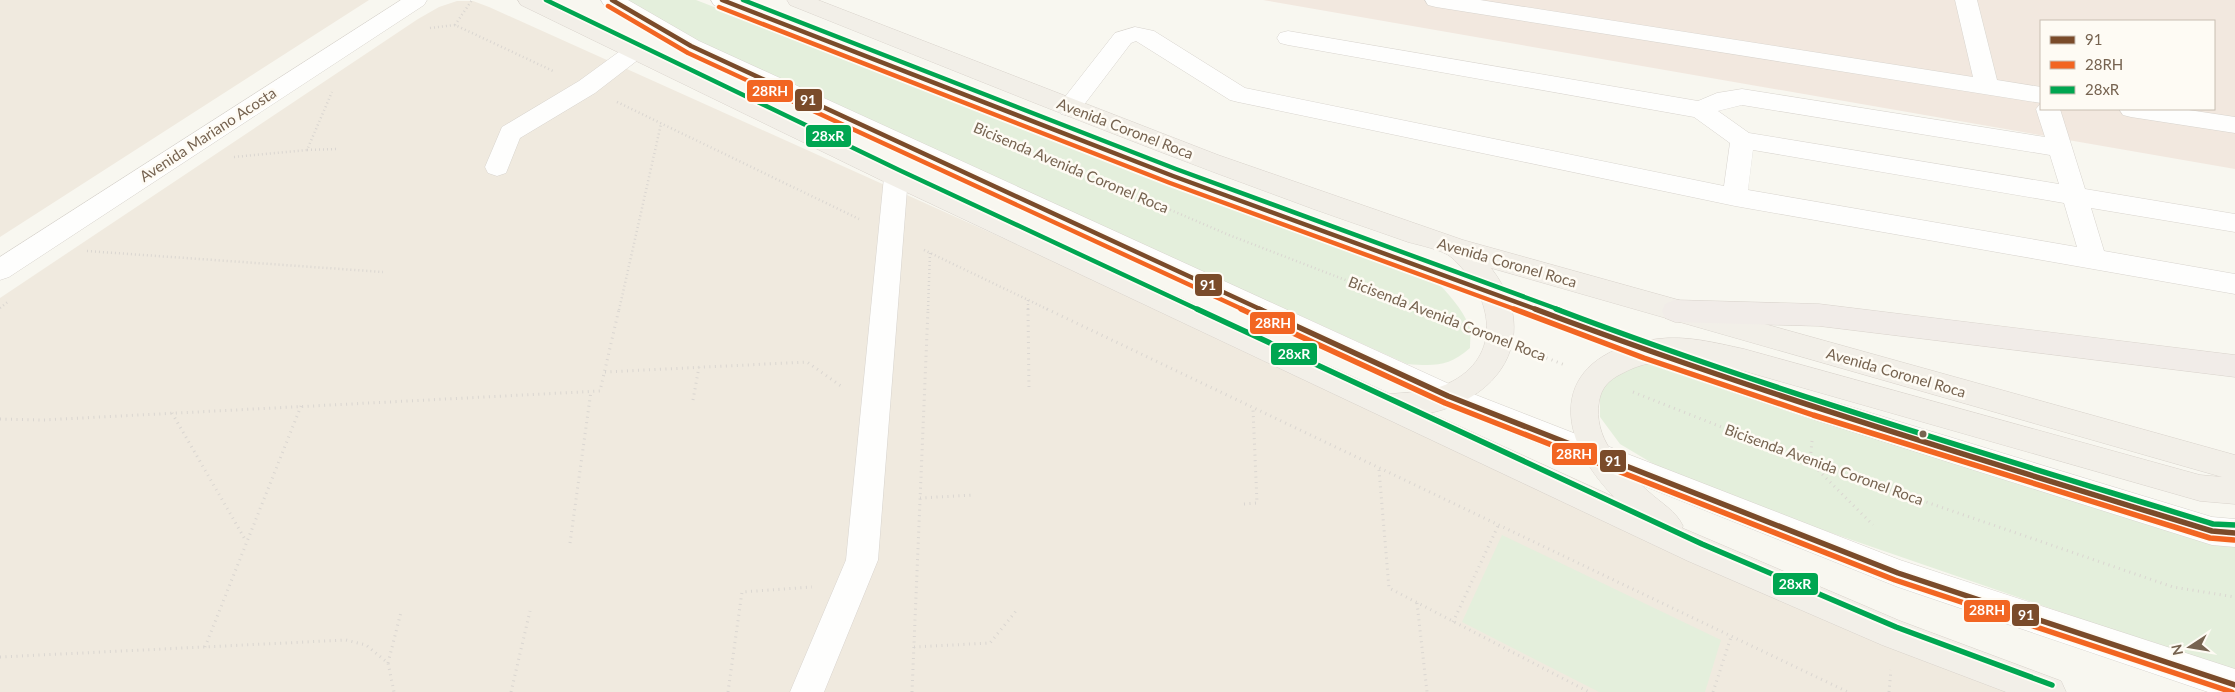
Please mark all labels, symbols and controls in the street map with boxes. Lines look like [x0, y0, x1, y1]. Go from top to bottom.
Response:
legend [2040, 20, 2215, 110]
text: 91 [2085, 30, 2102, 48]
text: 28RH [2085, 55, 2123, 73]
line badge: 28RH [746, 79, 794, 103]
text: 28xR [2085, 80, 2120, 98]
text: 28RH [752, 82, 788, 99]
street label: Avenida Mariano Acosta [136, 83, 279, 185]
line badge: 91 [794, 88, 823, 112]
text: 91 [800, 91, 816, 108]
street label: Avenida Coronel Roca [1055, 94, 1196, 162]
street label: Bicisenda Avenida Coronel Roca [971, 118, 1172, 216]
line badge: 28xR [805, 124, 852, 148]
text: 28xR [812, 127, 845, 144]
street label: Avenida Coronel Roca [1435, 233, 1579, 291]
street label: Bicisenda Avenida Coronel Roca [1346, 272, 1549, 364]
line badge: 91 [1194, 273, 1223, 297]
text: 91 [1200, 276, 1216, 293]
line badge: 28RH [1249, 311, 1296, 335]
text: 28RH [1255, 314, 1291, 331]
line badge: 28xR [1270, 342, 1318, 366]
street label: Avenida Coronel Roca [1824, 343, 1968, 401]
text: 28xR [1278, 345, 1311, 362]
street label: Bicisenda Avenida Coronel Roca [1722, 420, 1926, 508]
unlabelled marker [1918, 429, 1928, 439]
line badge: 28RH [1551, 442, 1598, 466]
text: 28RH [1556, 445, 1592, 462]
line badge: 91 [1599, 449, 1627, 473]
text: 91 [1605, 452, 1621, 469]
line badge: 28xR [1772, 572, 1819, 596]
text: 28xR [1779, 575, 1812, 592]
line badge: 28RH [1963, 599, 2011, 623]
text: 28RH [1969, 601, 2005, 618]
line badge: 91 [2011, 603, 2040, 627]
text: 91 [2018, 606, 2034, 623]
north arrow [2165, 622, 2215, 672]
text: N [2167, 643, 2186, 657]

